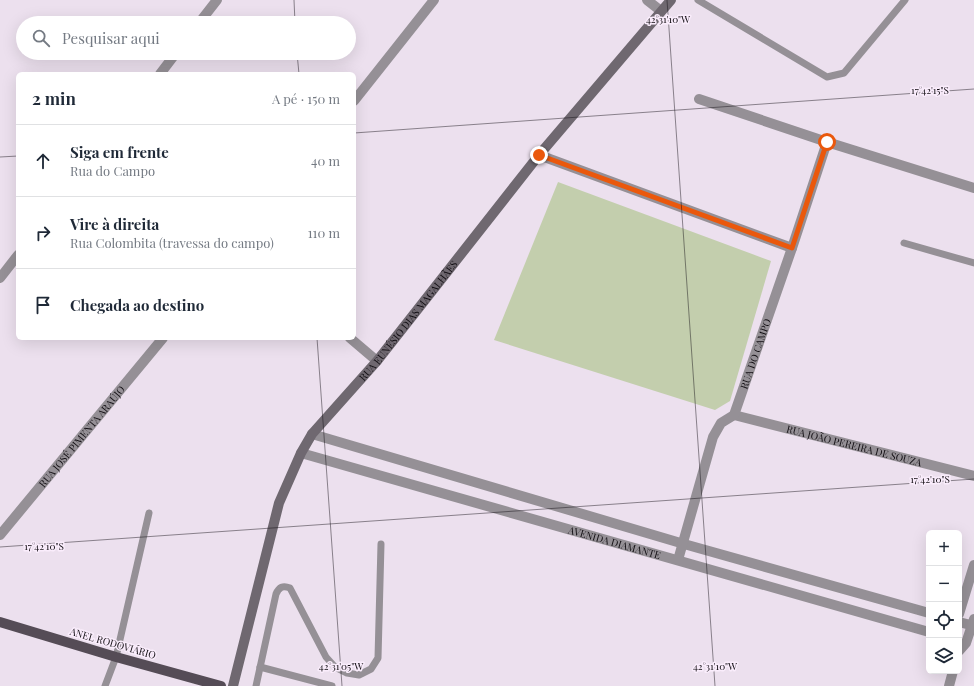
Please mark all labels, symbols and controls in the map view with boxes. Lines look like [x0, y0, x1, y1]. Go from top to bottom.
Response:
text: 42°31'10"W [646, 12, 691, 26]
search box [16, 16, 356, 60]
icon: search [30, 27, 52, 49]
text: Pesquisar aqui [62, 28, 160, 48]
text: 17°42'15"S [911, 83, 949, 97]
text: 2 min [32, 87, 76, 109]
text: A pé · 150 m [272, 90, 340, 107]
route start [818, 133, 836, 151]
text: Siga em frente [70, 142, 169, 162]
route end [530, 146, 548, 164]
icon: ahead [32, 150, 54, 172]
text: 40 m [311, 152, 340, 169]
text: Rua do Campo [70, 162, 155, 179]
text: Vire à direita [70, 214, 159, 234]
icon: right [32, 222, 54, 244]
text: 110 m [308, 224, 340, 241]
text: Rua Colombita (travessa do campo) [70, 234, 274, 251]
street label: RUA EUNÉSIO DIAS MAGALHÃES [356, 257, 461, 384]
icon: arrive [32, 294, 54, 316]
text: Chegada ao destino [70, 295, 204, 315]
street label: RUA DO CAMPO [736, 317, 774, 391]
street label: RUA JOSÉ PIMENTA ARAÚJO [35, 383, 128, 490]
street label: RUA JOÃO PEREIRA DE SOUZA [785, 422, 924, 470]
text: 17°42'10"S [910, 472, 950, 486]
street label: AVENIDA DIAMANTE [566, 522, 662, 562]
map controls [926, 530, 962, 674]
button: + [926, 530, 962, 566]
text: 17°42'10"S [24, 539, 64, 553]
button: − [926, 566, 962, 602]
button: locate [926, 602, 962, 638]
street label: ANEL RODOVIÁRIO [67, 624, 158, 662]
button: layers [926, 638, 962, 674]
text: 42°31'05"W [319, 659, 364, 673]
text: 42°31'10"W [693, 659, 738, 673]

